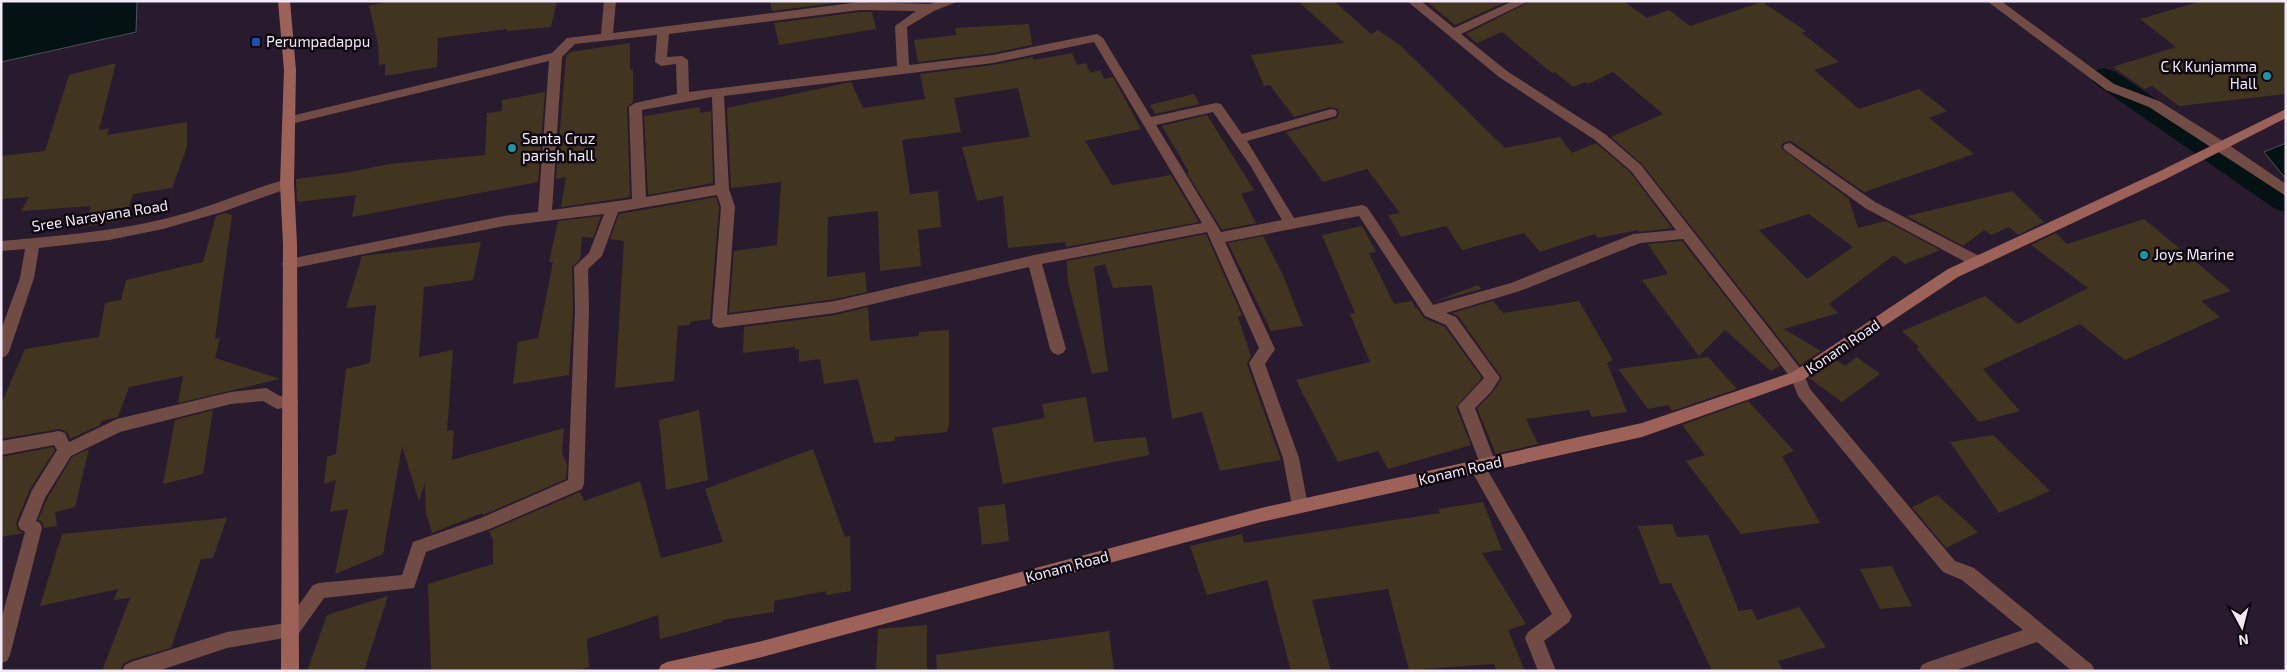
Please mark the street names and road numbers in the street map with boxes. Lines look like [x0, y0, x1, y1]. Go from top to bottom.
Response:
street label: Sree Narayana Road [30, 195, 169, 235]
street label: Konam Road [1802, 315, 1883, 377]
street label: Konam Road [1416, 452, 1503, 488]
street label: Konam Road [1023, 546, 1110, 586]

